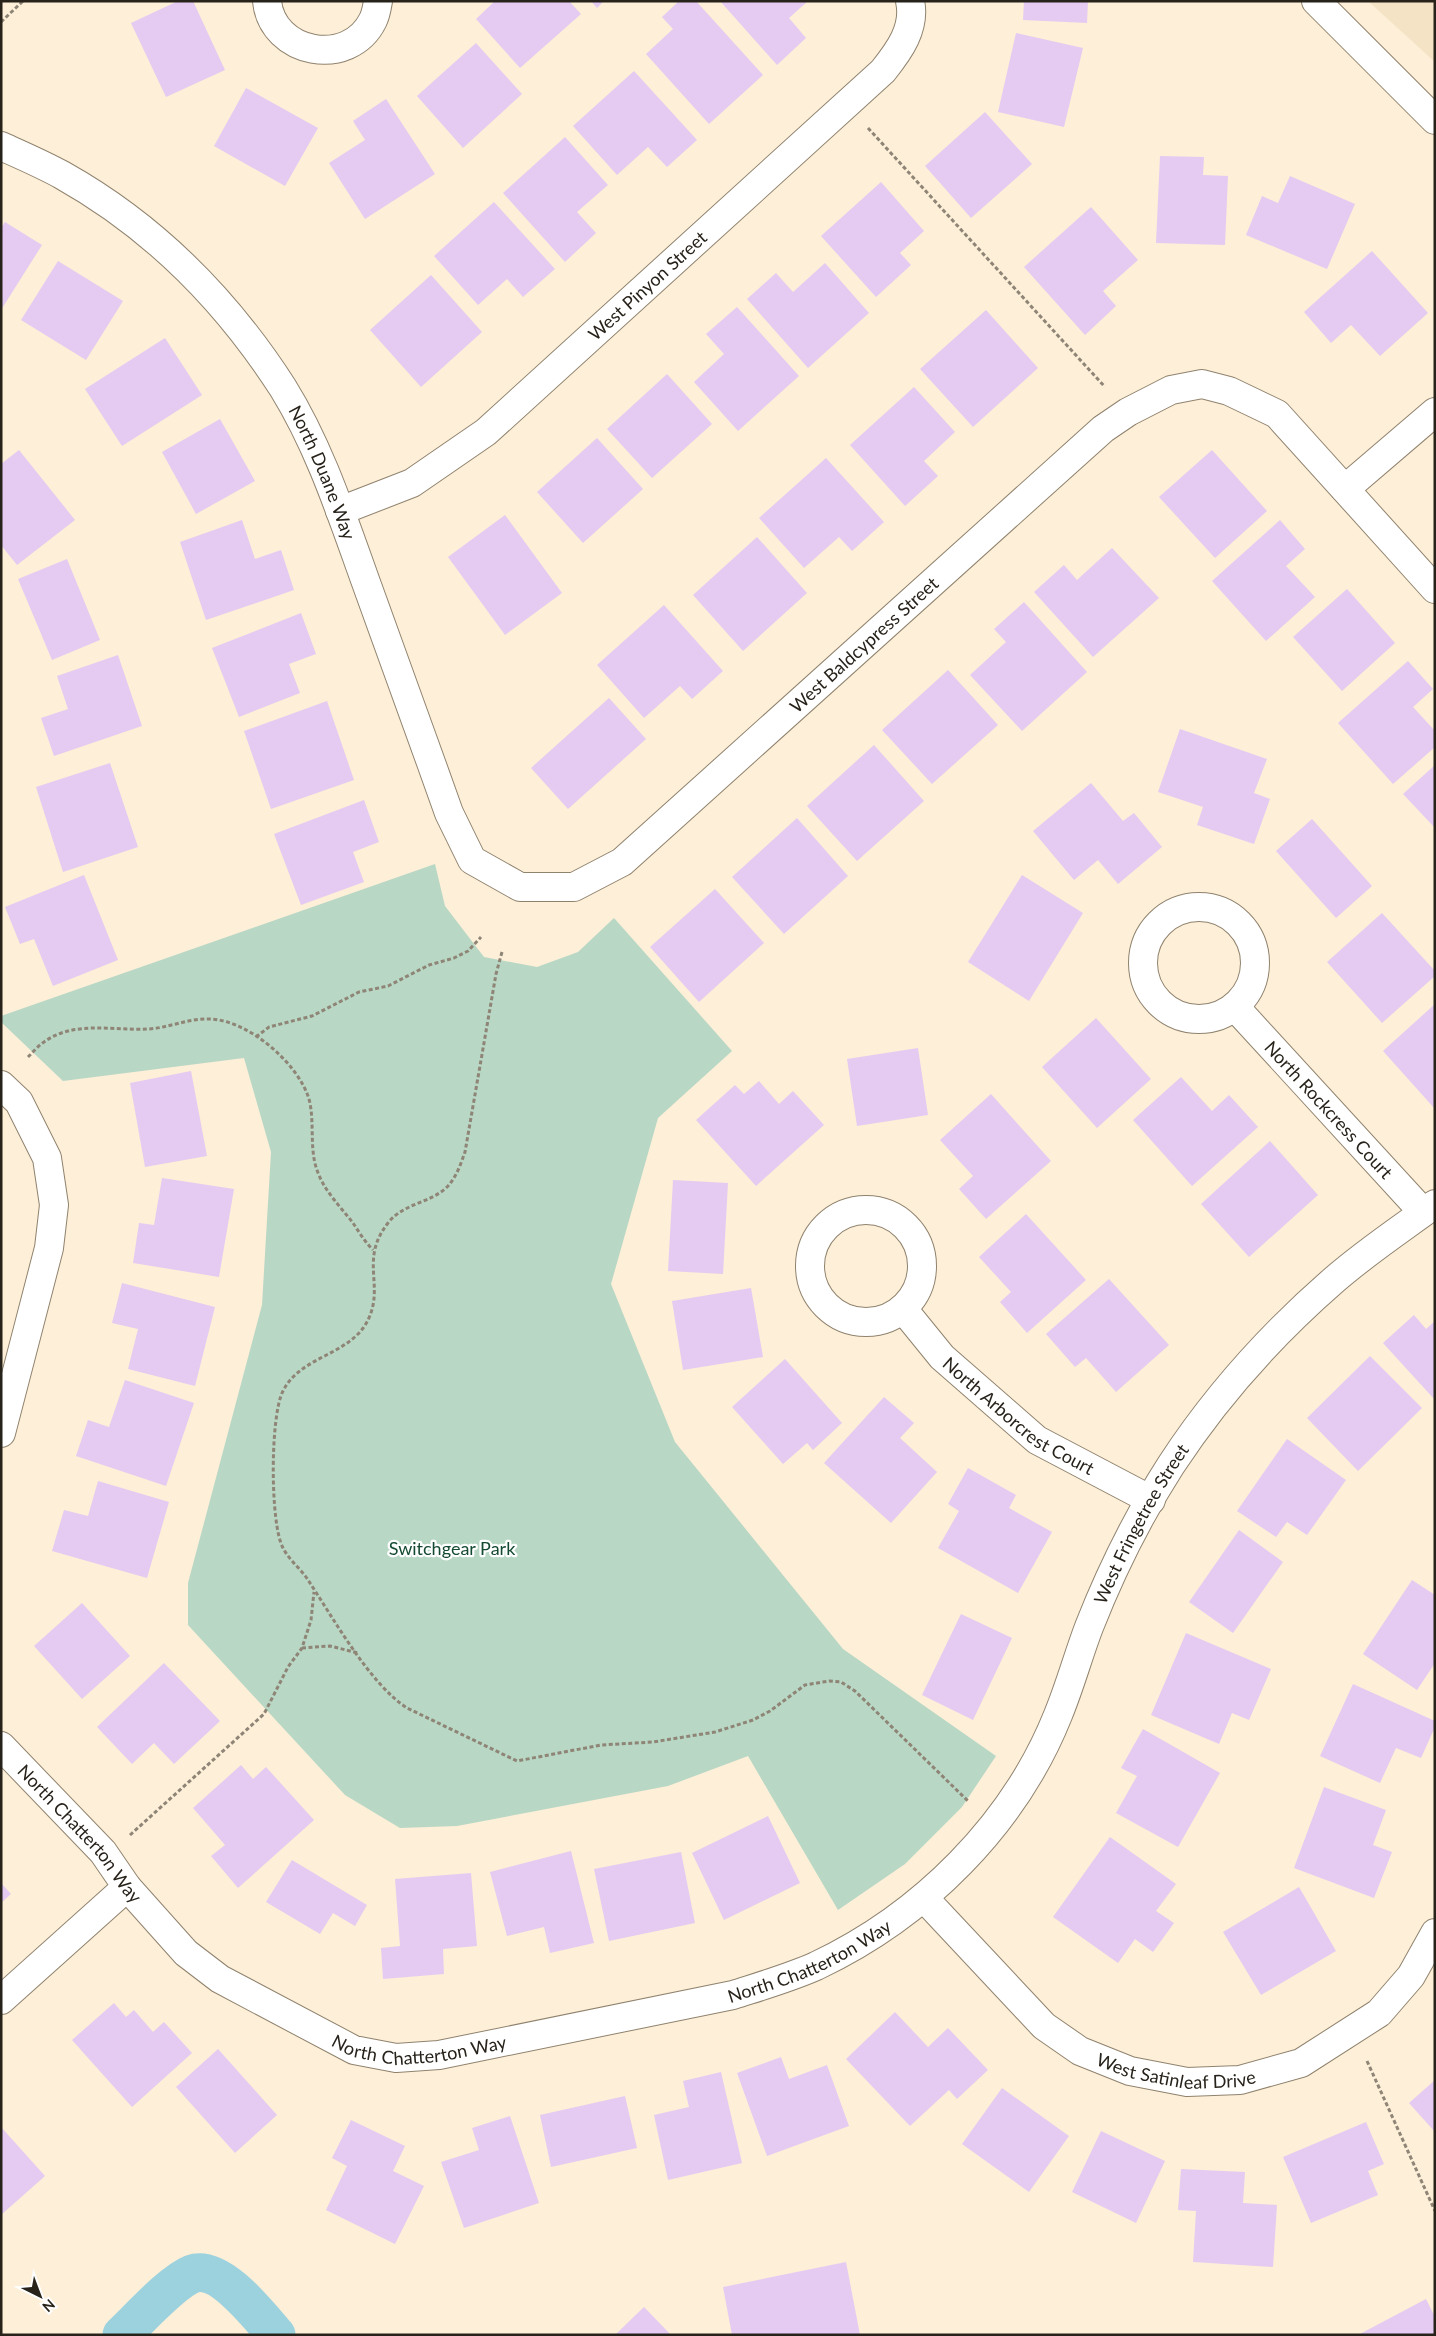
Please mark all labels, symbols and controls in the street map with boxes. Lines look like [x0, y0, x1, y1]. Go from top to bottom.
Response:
street label: West Pinyon Street [583, 226, 711, 345]
street label: North Duane Way [284, 402, 361, 543]
street label: West Baldcypress Street [785, 572, 943, 717]
street label: North Rockcress Court [1260, 1036, 1398, 1183]
street label: North Arborcrest Court [939, 1352, 1098, 1479]
street label: West Fringetree Street [1089, 1439, 1193, 1607]
park label: Switchgear Park [389, 1537, 516, 1559]
street label: North Chatterton Way [13, 1760, 147, 1908]
street label: North Chatterton Way [725, 1914, 896, 2007]
street label: North Chatterton Way [328, 2029, 509, 2069]
street label: West Satinleaf Drive [1093, 2048, 1258, 2093]
north arrow [15, 2271, 65, 2321]
text: N [39, 2296, 59, 2316]

